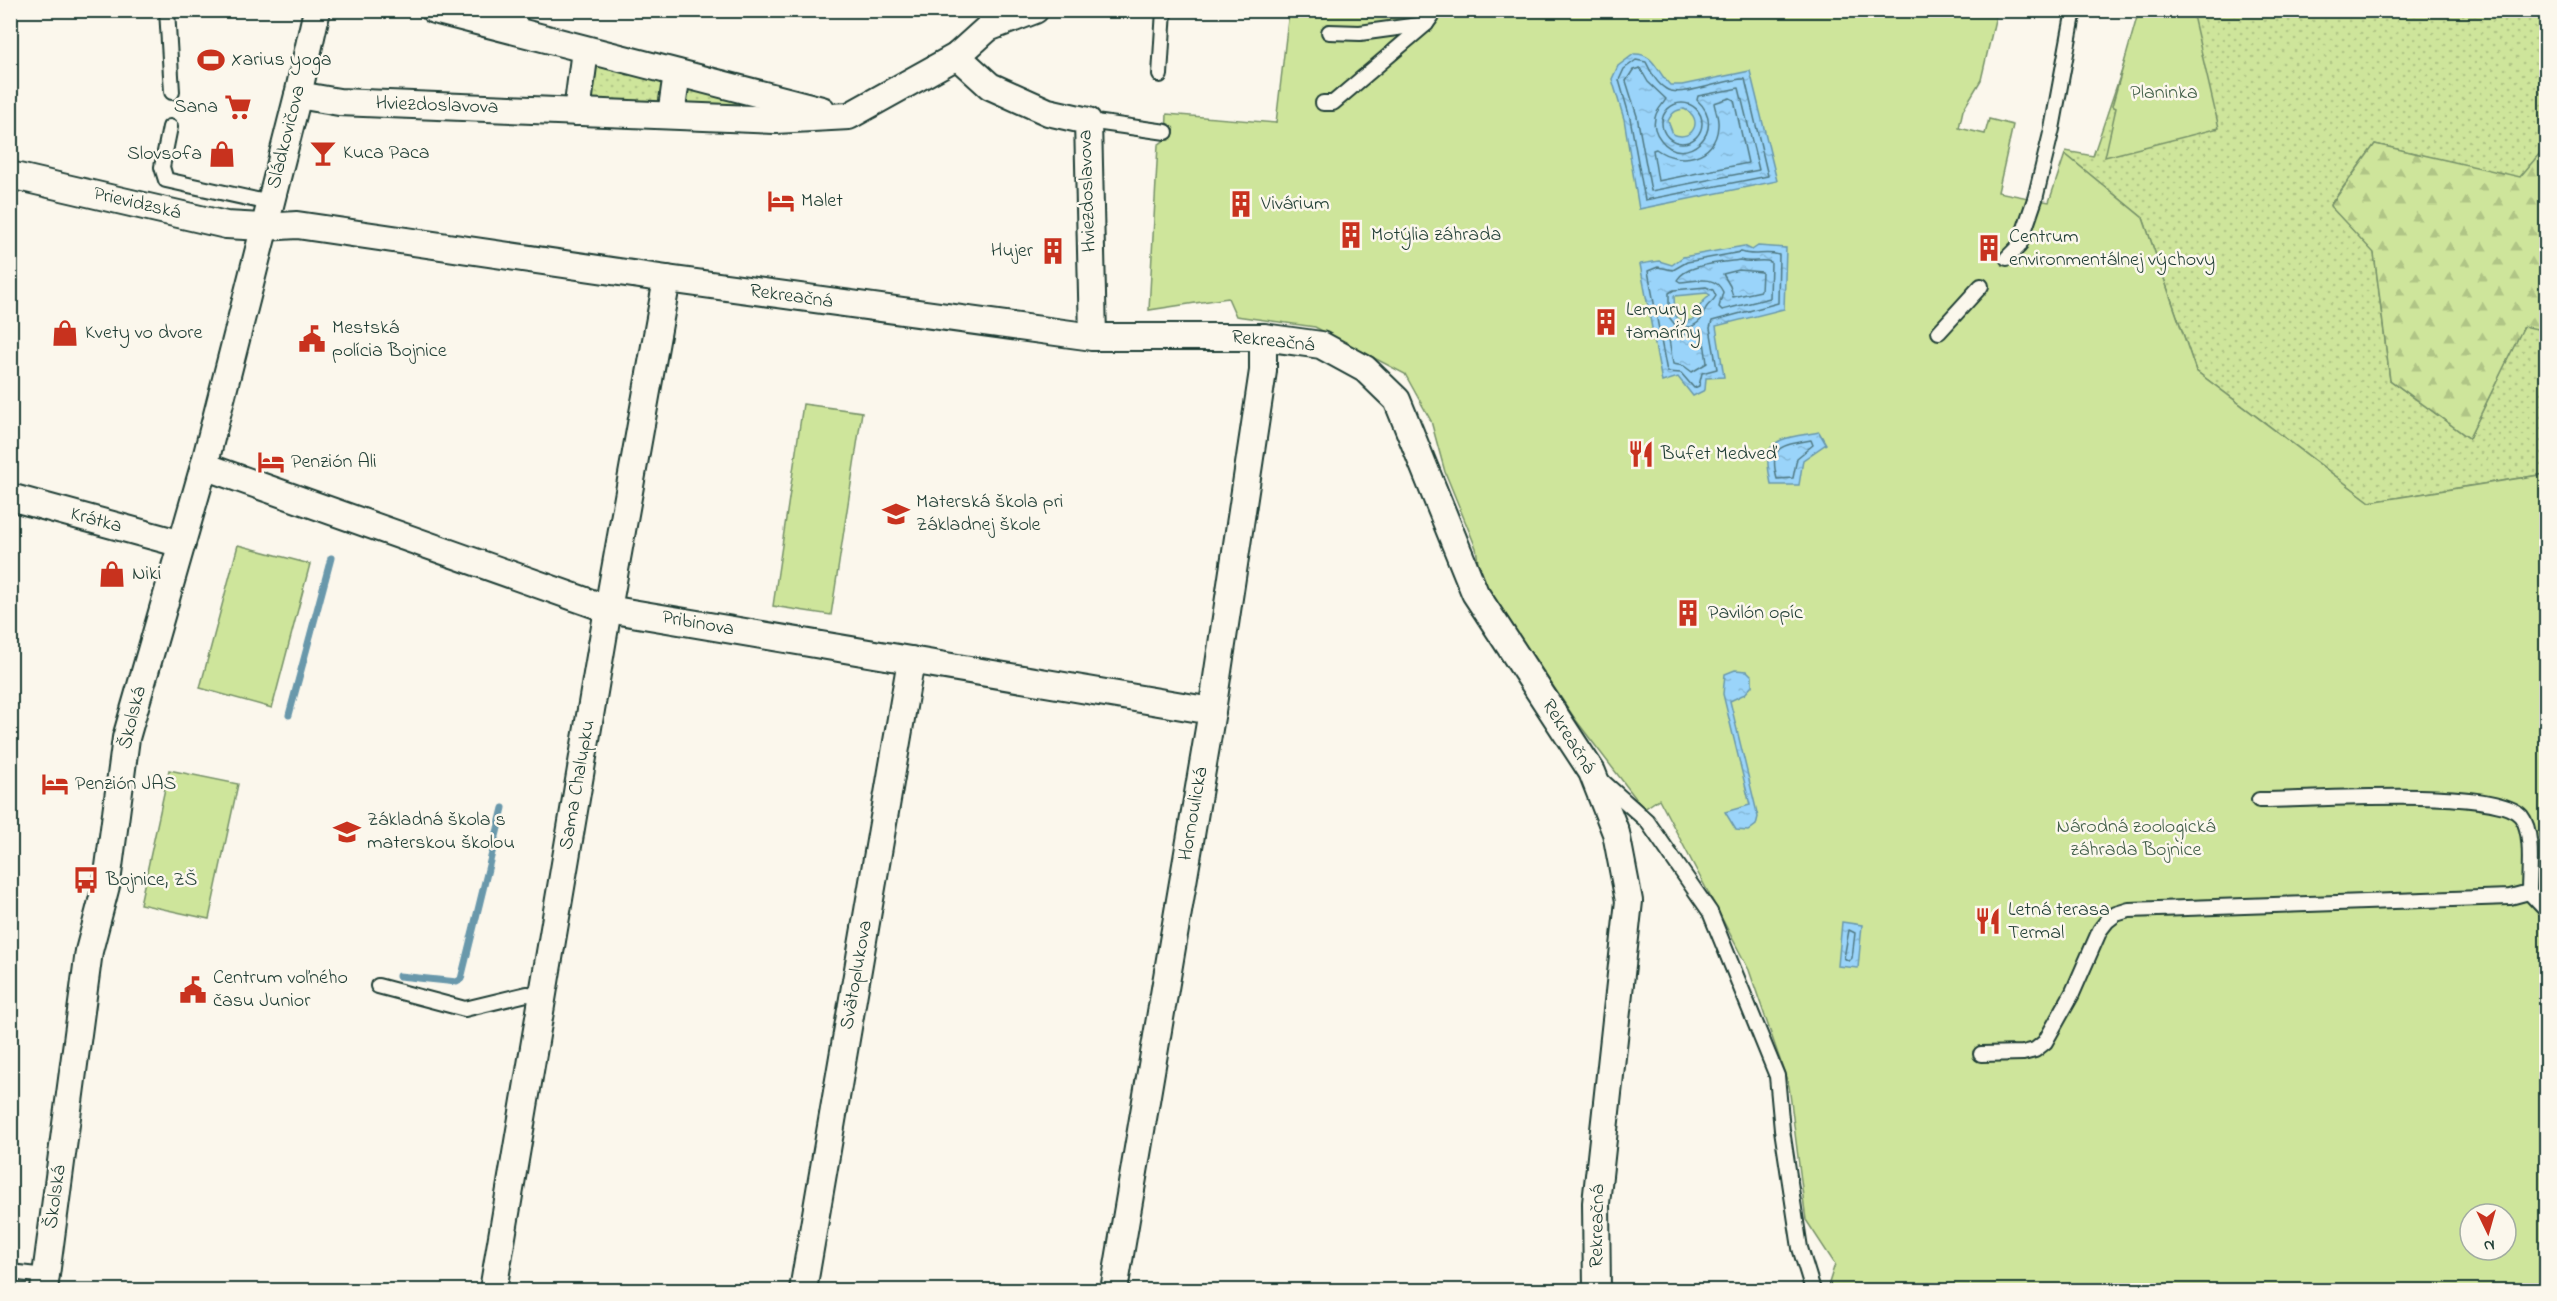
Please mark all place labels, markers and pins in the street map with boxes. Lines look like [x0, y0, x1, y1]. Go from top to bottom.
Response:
sports icon: Xarius yoga [196, 45, 226, 75]
place label: Xarius yoga [231, 46, 332, 76]
supermarket icon: Sana [223, 92, 253, 122]
place label: Sana [174, 93, 218, 122]
bar icon: Kuca Paca [308, 138, 338, 168]
shop icon: Slovsofa [207, 139, 237, 169]
place label: Kuca Paca [343, 139, 430, 168]
place label: Slovsofa [127, 140, 202, 169]
hotel icon: Malet [766, 186, 796, 216]
place label: Malet [801, 187, 843, 216]
building icon: Vivárium [1226, 189, 1256, 219]
place label: Vivárium [1260, 190, 1330, 219]
building icon: Motýlia záhrada [1336, 220, 1366, 250]
place label: Motýlia záhrada [1371, 221, 1501, 250]
place label: Centrum environmentálnej výchovy [2009, 223, 2215, 275]
building icon: Centrum environmentálnej výchovy [1974, 233, 2004, 263]
building icon: Hujer [1038, 236, 1068, 266]
place label: Hujer [991, 237, 1034, 266]
place label: Lemury a tamaríny [1626, 296, 1702, 348]
building icon: Lemury a tamaríny [1591, 307, 1621, 337]
place label: Mestská polícia Bojnice [332, 314, 447, 366]
shop icon: Kvety vo dvore [50, 318, 80, 348]
place label: Kvety vo dvore [85, 319, 202, 348]
public building icon: Mestská polícia Bojnice [297, 324, 327, 354]
restaurant icon: Bufet Medveď [1626, 439, 1656, 469]
place label: Bufet Medveď [1660, 440, 1777, 469]
hotel icon: Penzión Ali [256, 447, 286, 477]
place label: Penzión Ali [291, 448, 377, 477]
place label: Materská škola pri Základnej škole [916, 488, 1063, 540]
school or university icon: Materská škola pri Základnej škole [881, 499, 911, 529]
shop icon: Niki [97, 559, 127, 589]
place label: Niki [132, 560, 161, 589]
building icon: Pavilón opíc [1673, 598, 1703, 628]
place label: Pavilón opíc [1708, 599, 1803, 628]
hotel icon: Penzión JAS [40, 769, 70, 799]
place label: Penzión JAS [75, 770, 177, 799]
place label: Základná škola s materskou školou [367, 806, 515, 858]
school or university icon: Základná škola s materskou školou [332, 817, 362, 847]
bus stop icon: Bojnice, ZŠ [71, 865, 101, 895]
place label: Bojnice, ZŠ [105, 866, 198, 895]
place label: Letná terasa Termal [2008, 896, 2110, 948]
restaurant icon: Letná terasa Termal [1973, 906, 2003, 936]
place label: Centrum voľného času Junior [213, 964, 348, 1016]
public building icon: Centrum voľného času Junior [178, 975, 208, 1005]

